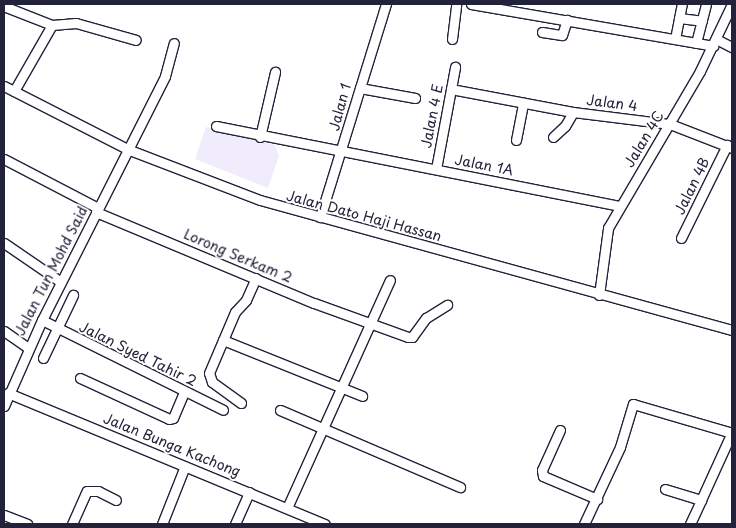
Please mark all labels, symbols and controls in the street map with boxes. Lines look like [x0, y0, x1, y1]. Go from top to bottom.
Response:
street label: Jalan 1 [326, 81, 354, 133]
street label: Jalan 4 E [418, 82, 446, 150]
street label: Jalan 4 [585, 92, 639, 114]
street label: Jalan 4C [621, 108, 667, 170]
street label: Jalan 1A [453, 151, 515, 179]
street label: Jalan 4B [671, 155, 713, 217]
street label: Jalan Dato Haji Hassan [284, 187, 444, 245]
street label: Jalan Tun Mohd Said [11, 203, 91, 339]
street label: Lorong Serkam 2 [181, 226, 295, 286]
street label: Jalan Syed Tahir 2 [77, 318, 199, 390]
street label: Jalan Bunga Kachong [101, 410, 243, 480]

